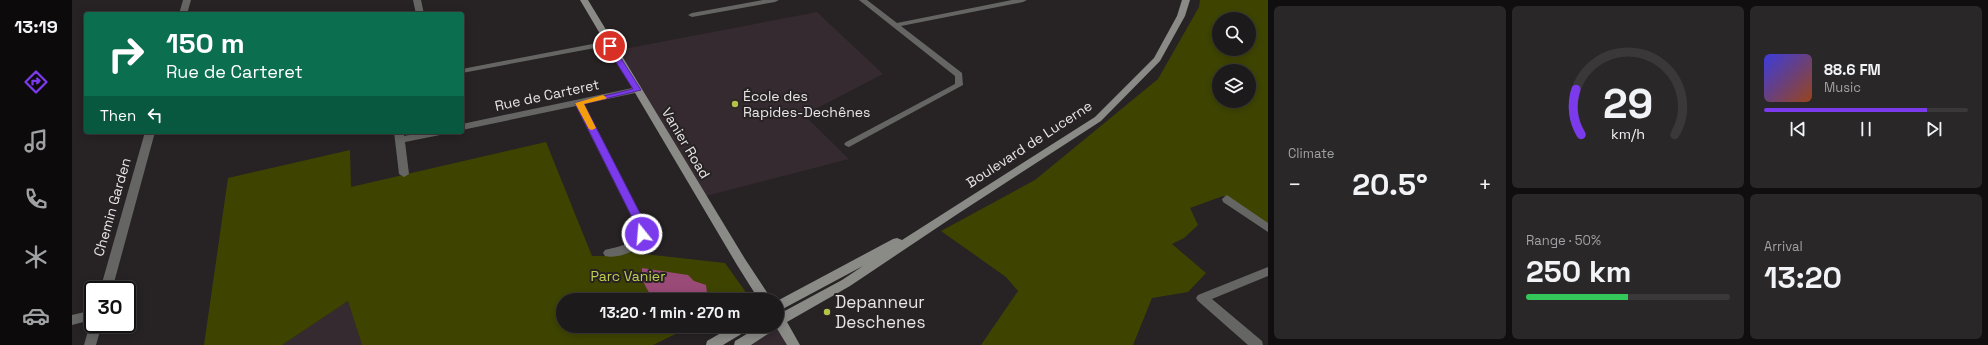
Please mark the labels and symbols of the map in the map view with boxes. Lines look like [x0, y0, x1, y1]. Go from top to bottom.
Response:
pin [593, 29, 627, 63]
street label: Rue de Carteret [493, 75, 601, 115]
place label: École des Rapides-Dechênes [743, 87, 870, 121]
street label: Boulevard de Lucerne [963, 96, 1095, 192]
marker: École des Rapides-Dechênes [730, 99, 740, 109]
street label: Vanier Road [658, 104, 714, 182]
street label: Chemin Garden [89, 156, 135, 258]
position arrow [621, 213, 663, 255]
park label: Parc Vanier [591, 267, 665, 285]
speed limit sign: 30 [84, 281, 136, 333]
place label: Depanneur Deschenes [835, 291, 925, 333]
marker: Depanneur Deschenes [822, 307, 832, 317]

